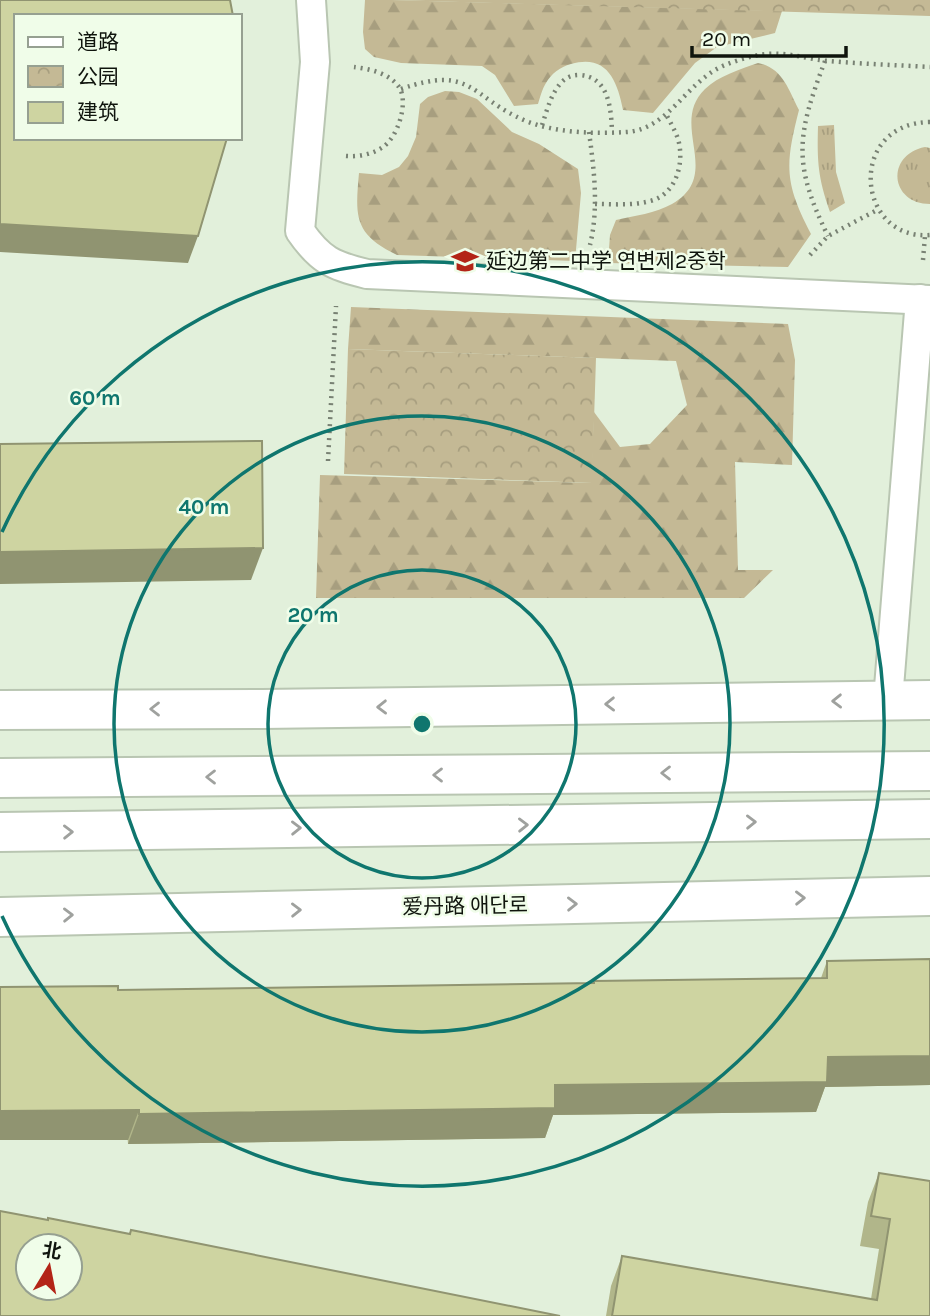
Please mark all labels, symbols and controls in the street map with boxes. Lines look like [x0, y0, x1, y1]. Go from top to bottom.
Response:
legend [14, 14, 242, 140]
scale bar [692, 14, 846, 58]
text: 20 m [702, 27, 751, 51]
text: 道路 [77, 30, 119, 54]
text: 公园 [77, 65, 119, 89]
text: 建筑 [77, 100, 119, 124]
school or university icon: 延边第二中学 연변제2중학 [450, 246, 480, 276]
place label: 延边第二中学 연변제2중학 [486, 249, 726, 273]
text: 60 m [69, 386, 121, 410]
text: 40 m [178, 495, 230, 519]
text: 20 m [287, 603, 339, 627]
one-way arrow [832, 693, 842, 709]
one-way arrow [604, 696, 615, 712]
one-way arrow [377, 700, 388, 715]
one-way arrow [149, 701, 160, 717]
centre of rings [410, 712, 434, 736]
one-way arrow [660, 765, 671, 781]
one-way arrow [433, 767, 443, 783]
one-way arrow [205, 769, 216, 785]
one-way arrow [746, 814, 756, 830]
one-way arrow [518, 817, 529, 833]
one-way arrow [291, 820, 301, 836]
one-way arrow [63, 824, 74, 839]
one-way arrow [794, 891, 805, 906]
street label: 爱丹路 애단로 [402, 893, 528, 919]
one-way arrow [567, 896, 578, 911]
one-way arrow [291, 902, 301, 918]
one-way arrow [63, 907, 74, 923]
north arrow [14, 1232, 84, 1302]
text: 北 [41, 1239, 63, 1264]

